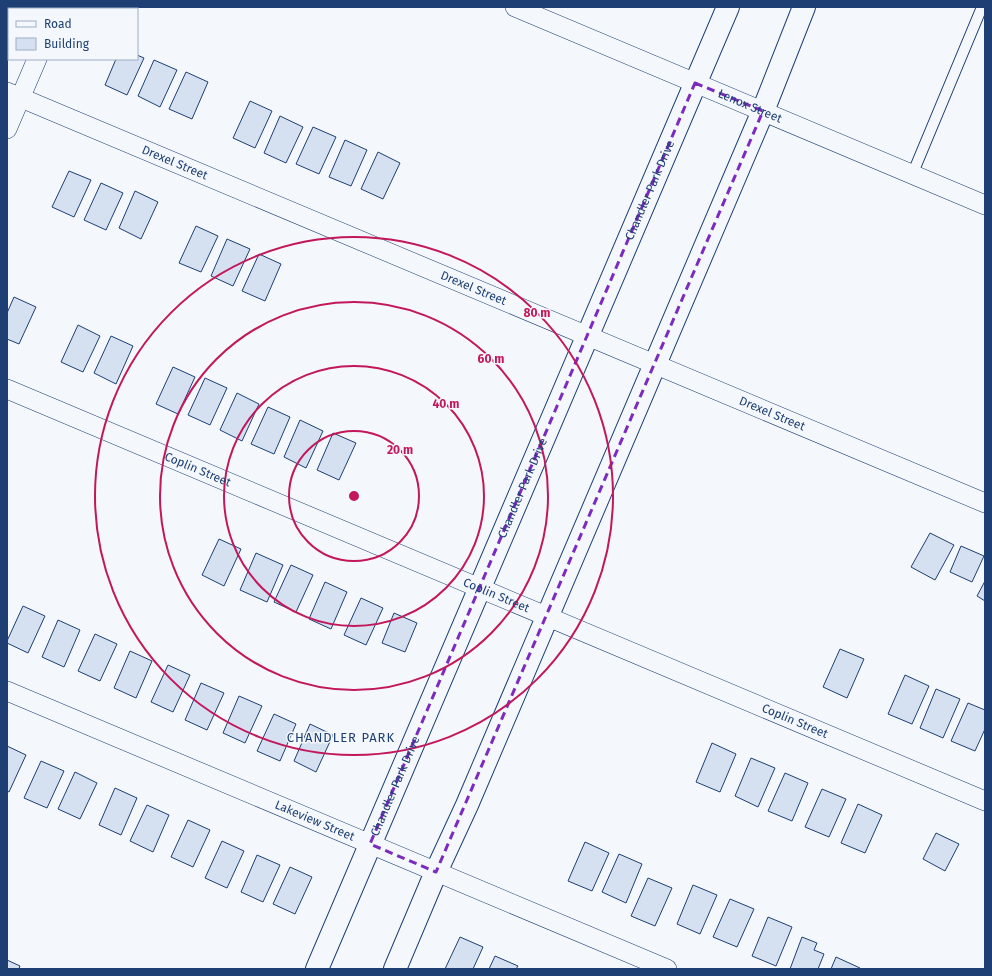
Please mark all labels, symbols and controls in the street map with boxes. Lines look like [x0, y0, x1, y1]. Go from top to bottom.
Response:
legend [8, 8, 138, 60]
text: Road [44, 17, 72, 31]
text: Building [44, 37, 90, 51]
street label: Lenox Street [716, 86, 785, 126]
street label: Chandler Park Drive [622, 138, 677, 242]
street label: Drexel Street [140, 142, 210, 183]
street label: Drexel Street [438, 268, 509, 308]
text: 80 m [524, 306, 550, 320]
text: 60 m [478, 352, 504, 366]
street label: Drexel Street [737, 394, 808, 434]
text: 40 m [433, 397, 459, 411]
street label: Chandler Park Drive [495, 436, 550, 540]
text: 20 m [387, 443, 413, 457]
street label: Coplin Street [163, 449, 234, 490]
centre of rings [347, 489, 361, 503]
street label: Coplin Street [461, 575, 532, 616]
street label: Coplin Street [760, 701, 831, 741]
district label: CHANDLER PARK [287, 730, 395, 745]
street label: Chandler Park Drive [368, 734, 423, 838]
street label: Lakeview Street [273, 798, 357, 844]

